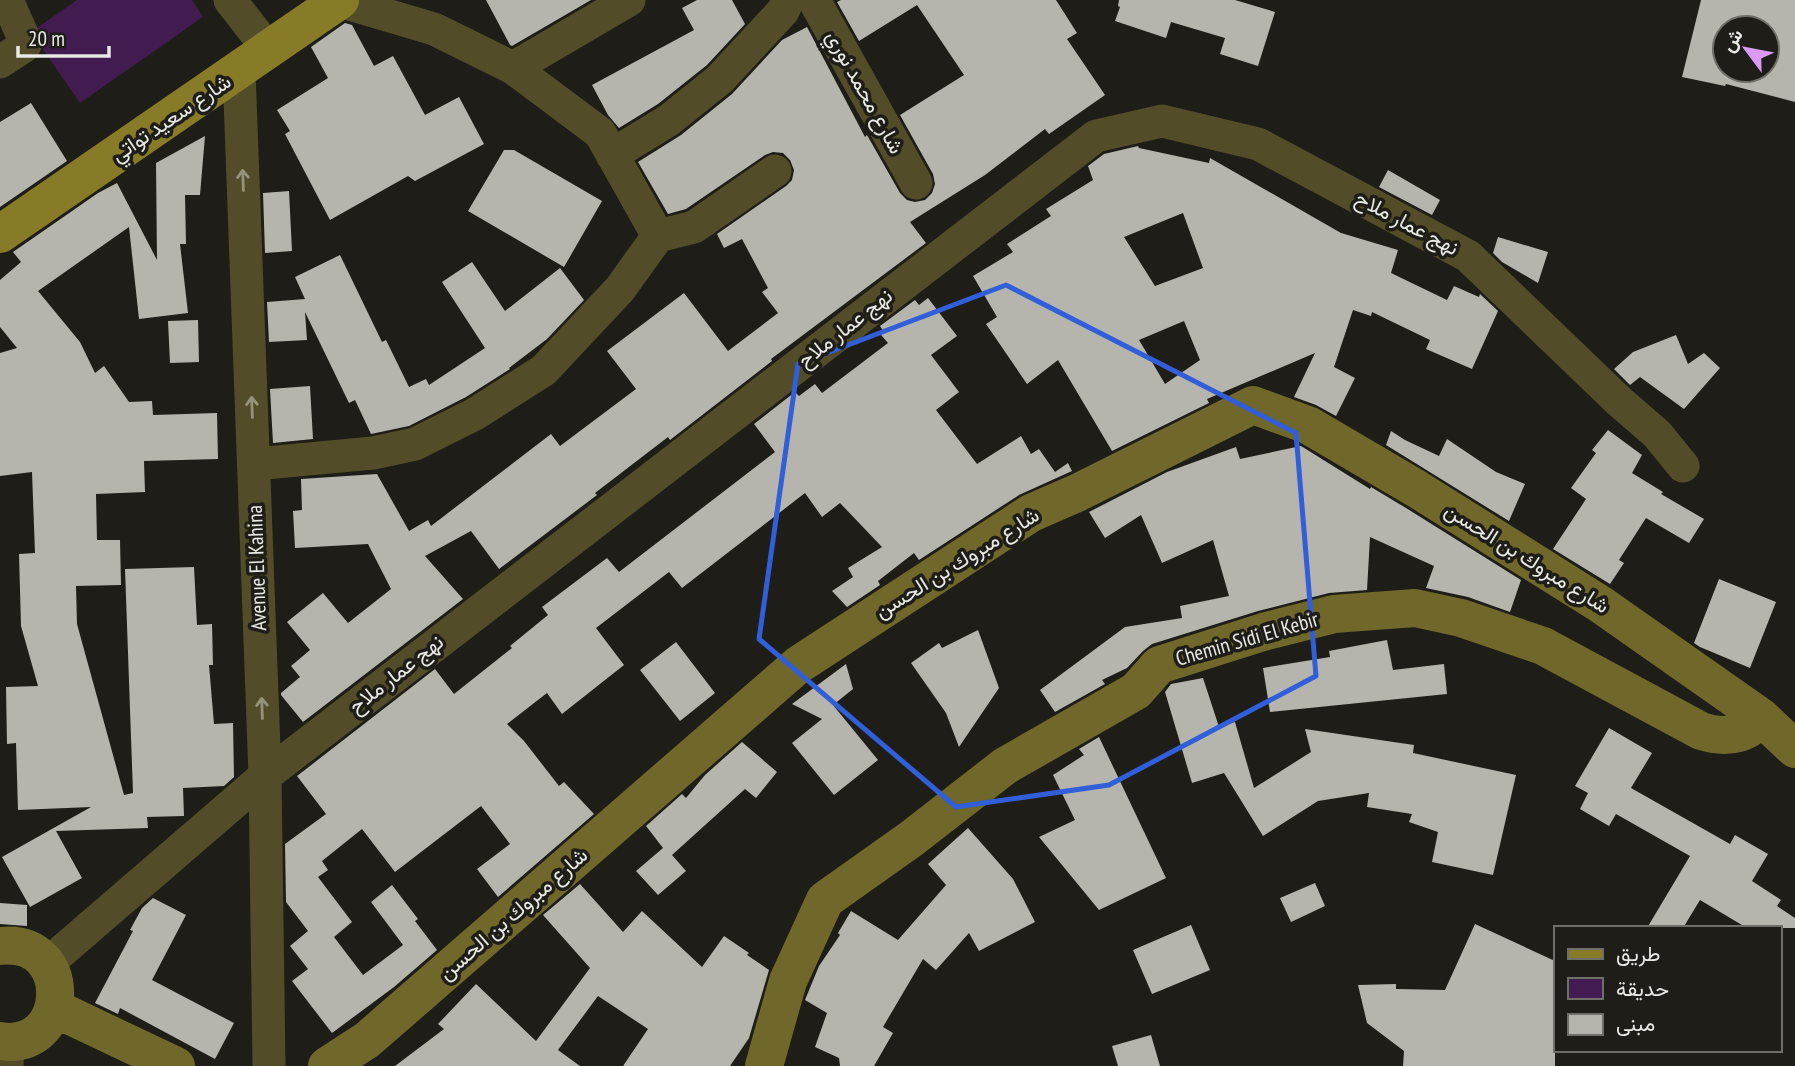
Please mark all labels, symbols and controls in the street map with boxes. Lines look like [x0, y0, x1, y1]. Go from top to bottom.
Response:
scale bar [18, 14, 108, 58]
north arrow [1711, 14, 1781, 84]
text: ش [1715, 24, 1748, 56]
text: 20 m [28, 25, 65, 52]
street label: شارع محمد نوري [817, 25, 911, 160]
street label: شارع سعيد تواتي [105, 67, 238, 171]
one-way arrow [237, 168, 250, 191]
street label: نهج عمار ملاح [1350, 184, 1464, 262]
street label: نهج عمار ملاح [792, 282, 898, 374]
one-way arrow [245, 396, 258, 419]
street label: شارع مبروك بن الحسن [1439, 496, 1615, 620]
street label: شارع مبروك بن الحسن [869, 501, 1045, 625]
street label: Avenue El Kahina [241, 505, 272, 631]
street label: Chemin Sidi El Kebir [1172, 605, 1322, 672]
street label: نهج عمار ملاح [343, 628, 449, 720]
one-way arrow [256, 697, 269, 720]
street label: شارع مبروك بن الحسن [432, 841, 594, 987]
legend [1554, 926, 1781, 1052]
text: طريق [1616, 940, 1661, 967]
text: حديقة [1616, 975, 1669, 1002]
text: مبنى [1616, 1010, 1655, 1037]

